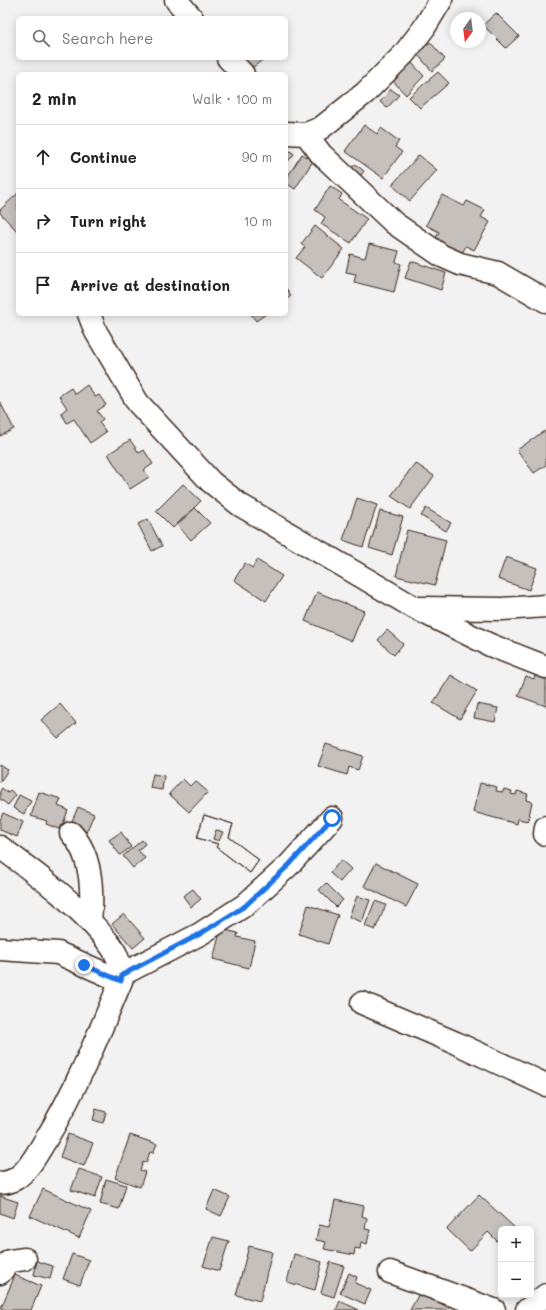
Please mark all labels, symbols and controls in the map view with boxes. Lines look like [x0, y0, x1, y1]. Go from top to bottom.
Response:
north arrow [450, 12, 486, 48]
search box [16, 16, 288, 60]
icon: search [30, 27, 52, 49]
text: Search here [62, 28, 153, 48]
text: 2 min [32, 87, 77, 109]
text: Walk · 100 m [192, 90, 272, 107]
icon: ahead [32, 146, 54, 168]
text: Continue [70, 147, 137, 167]
text: 90 m [242, 148, 272, 165]
icon: right [32, 210, 54, 232]
text: Turn right [70, 211, 147, 231]
text: 10 m [244, 212, 272, 229]
icon: arrive [32, 274, 54, 296]
text: Arrive at destination [70, 275, 230, 295]
route start [323, 809, 341, 827]
route end [75, 956, 93, 974]
map controls [498, 1226, 534, 1298]
button: + [498, 1226, 534, 1262]
button: − [498, 1262, 534, 1298]

